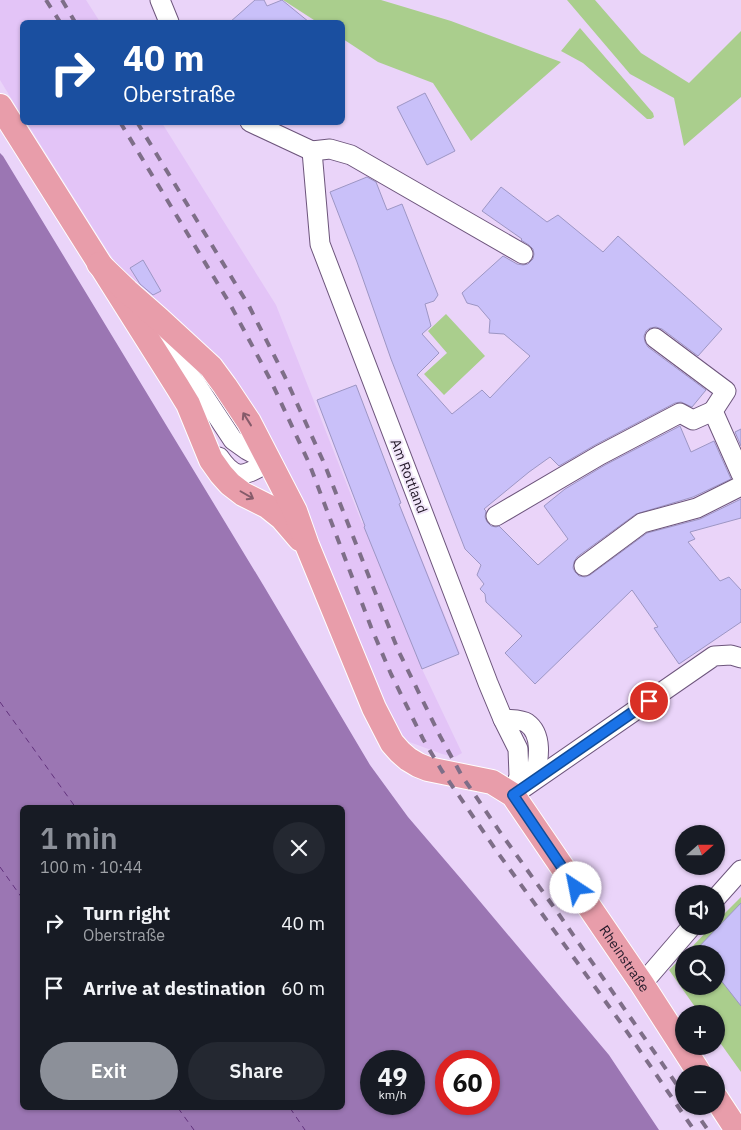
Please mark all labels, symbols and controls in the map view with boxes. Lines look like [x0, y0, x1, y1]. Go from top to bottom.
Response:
text: 40 m [123, 35, 205, 81]
icon: right [40, 40, 105, 105]
text: Oberstraße [123, 79, 236, 108]
one-way arrow [242, 412, 252, 426]
street label: Am Rottland [387, 436, 431, 516]
one-way arrow [239, 491, 253, 501]
pin [628, 680, 670, 722]
icon: arrive [635, 687, 663, 715]
text: 1 min [40, 818, 118, 857]
button: close [273, 822, 325, 874]
north arrow [675, 825, 725, 875]
map controls [675, 825, 725, 1115]
text: 100 m · 10:44 [40, 857, 142, 877]
position arrow [549, 861, 601, 913]
button: sound [675, 885, 725, 935]
text: Turn right [83, 901, 170, 925]
icon: right [40, 909, 68, 937]
text: 40 m [281, 911, 325, 935]
street label: Rheinstraße [596, 922, 654, 996]
text: Oberstraße [83, 925, 165, 945]
button: search [675, 945, 725, 995]
icon: arrive [40, 974, 68, 1002]
text: Arrive at destination [83, 976, 266, 1000]
text: 60 m [281, 976, 325, 1000]
button: + [675, 1005, 725, 1055]
button: Exit [40, 1042, 178, 1100]
button: Share [188, 1042, 325, 1100]
speed limit sign: 60 [435, 1050, 500, 1115]
text: 49 [377, 1060, 408, 1093]
button: − [675, 1065, 725, 1115]
text: km/h [378, 1087, 407, 1102]

